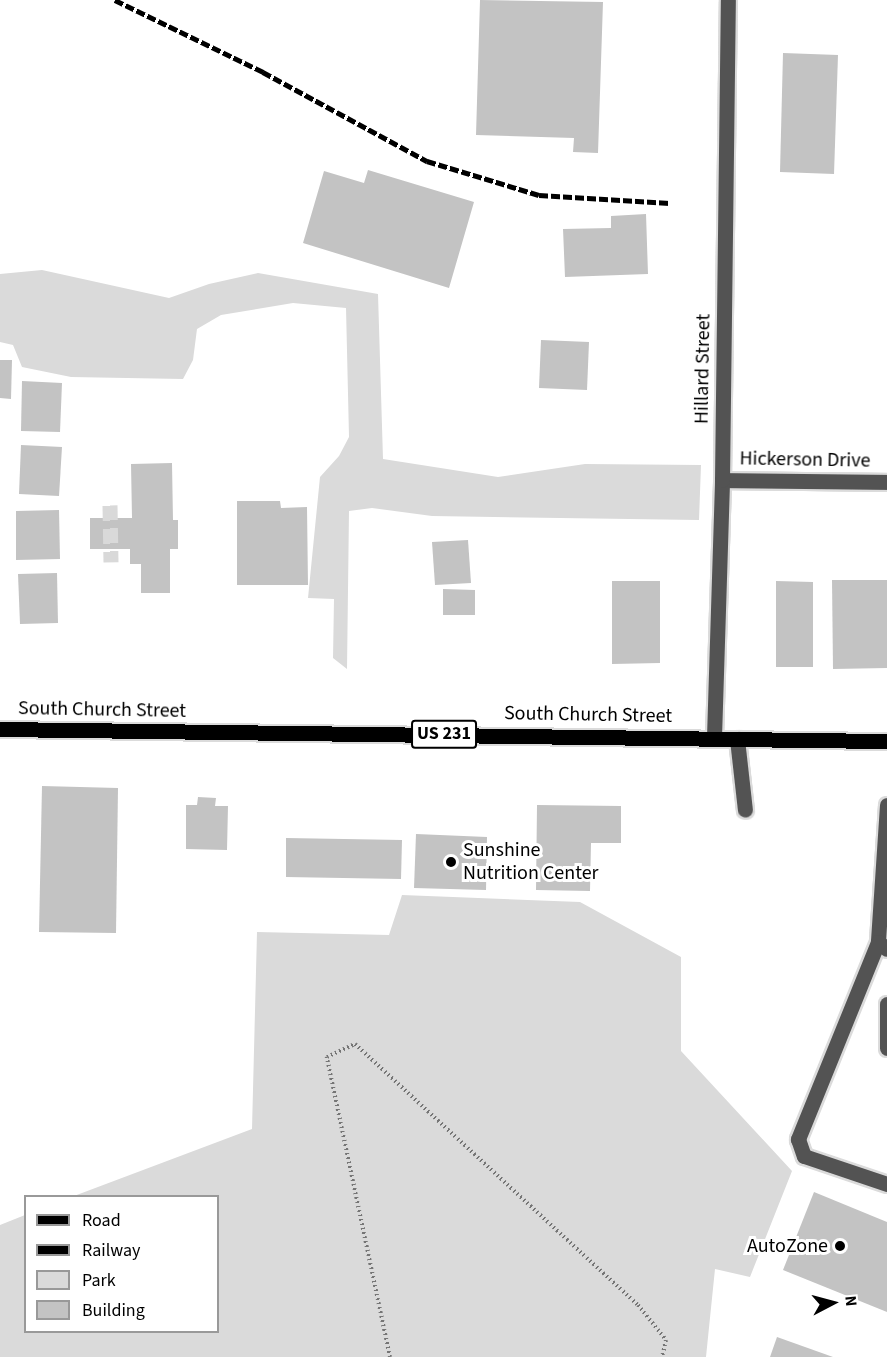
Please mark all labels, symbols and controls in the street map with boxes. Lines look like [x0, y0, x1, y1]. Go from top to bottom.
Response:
street label: Hillard Street [690, 314, 716, 424]
street label: Hickerson Drive [739, 447, 871, 473]
street label: South Church Street [18, 697, 186, 723]
street label: South Church Street [504, 702, 672, 728]
road number: US 231 [411, 719, 477, 749]
place label: Sunshine Nutrition Center [463, 838, 599, 885]
marker: Sunshine Nutrition Center [444, 855, 458, 869]
legend [24, 1195, 219, 1333]
text: Road [82, 1208, 121, 1233]
place label: AutoZone [747, 1234, 828, 1258]
text: Railway [82, 1238, 141, 1263]
marker: AutoZone [833, 1239, 847, 1253]
text: Park [82, 1268, 116, 1293]
north arrow [803, 1273, 863, 1333]
text: N [839, 1295, 862, 1308]
text: Building [82, 1298, 145, 1323]

